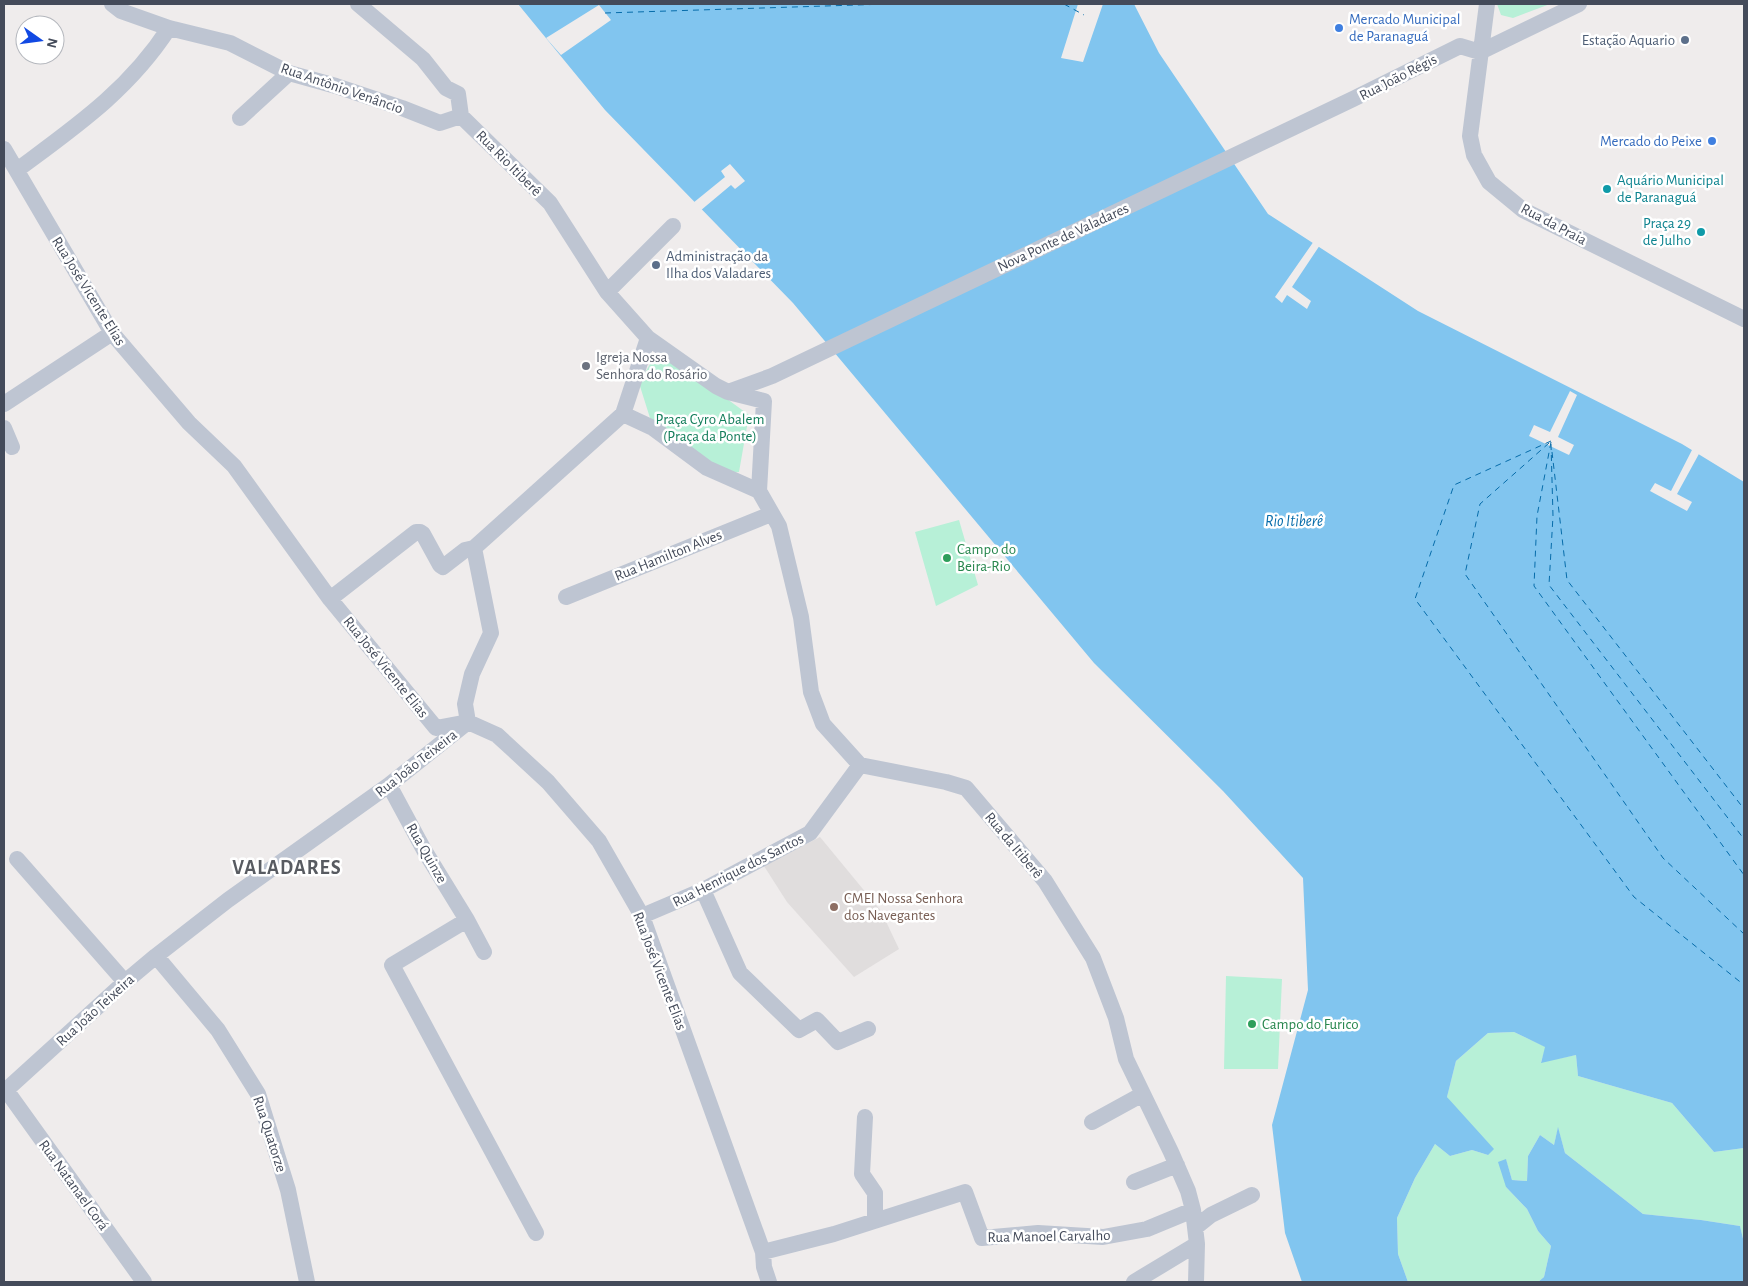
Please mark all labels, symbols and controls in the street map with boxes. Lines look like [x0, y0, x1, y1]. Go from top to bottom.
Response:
place label: Mercado Municipal de Paranaguá [1349, 12, 1461, 44]
north arrow [15, 15, 65, 65]
marker: Mercado Municipal de Paranaguá [1333, 22, 1345, 34]
place label: Estação Aquario [1582, 33, 1675, 48]
marker: Estação Aquario [1679, 34, 1691, 46]
text: N [44, 36, 60, 49]
street label: Rua João Régis [1357, 52, 1439, 103]
street label: Rua Antônio Venâncio [279, 61, 405, 116]
street label: Rua Rio Itiberê [473, 128, 544, 199]
place label: Mercado do Peixe [1600, 134, 1702, 149]
marker: Mercado do Peixe [1706, 135, 1718, 147]
place label: Aquário Municipal de Paranaguá [1617, 173, 1724, 205]
marker: Aquário Municipal de Paranaguá [1601, 183, 1613, 195]
street label: Nova Ponte de Valadares [995, 200, 1131, 274]
street label: Rua da Praia [1518, 201, 1589, 248]
place label: Praça 29 de Julho [1643, 216, 1691, 248]
marker: Praça 29 de Julho [1695, 226, 1707, 238]
street label: Rua José Vicente Elias [49, 234, 128, 348]
place label: Administração da Ilha dos Valadares [666, 249, 771, 281]
marker: Administração da Ilha dos Valadares [650, 259, 662, 271]
place label: Igreja Nossa Senhora do Rosário [596, 350, 707, 382]
marker: Igreja Nossa Senhora do Rosário [580, 360, 592, 372]
park label: Praça Cyro Abalem (Praça da Ponte) [656, 412, 764, 444]
water label: Rio Itiberê [1265, 513, 1324, 529]
street label: Rua Hamilton Alves [612, 527, 724, 584]
place label: Campo do Beira-Rio [957, 542, 1016, 574]
marker: Campo do Beira-Rio [941, 552, 953, 564]
street label: Rua José Vicente Elias [340, 614, 431, 721]
street label: Rua João Teixeira [373, 727, 460, 800]
street label: Rua da Itiberê [982, 810, 1045, 881]
street label: Rua Quinze [403, 821, 450, 886]
street label: Rua Henrique dos Santos [670, 831, 806, 910]
district label: VALADARES [232, 858, 342, 878]
place label: CMEI Nossa Senhora dos Navegantes [844, 891, 963, 923]
marker: CMEI Nossa Senhora dos Navegantes [828, 901, 840, 913]
street label: Rua José Vicente Elias [630, 910, 689, 1032]
street label: Rua João Teixeira [54, 972, 137, 1049]
place label: Campo do Furico [1262, 1017, 1359, 1032]
marker: Campo do Furico [1246, 1018, 1258, 1030]
street label: Rua Quatorze [250, 1094, 289, 1174]
street label: Rua Natanael Corá [36, 1137, 111, 1233]
street label: Rua Manoel Carvalho [987, 1228, 1111, 1245]

